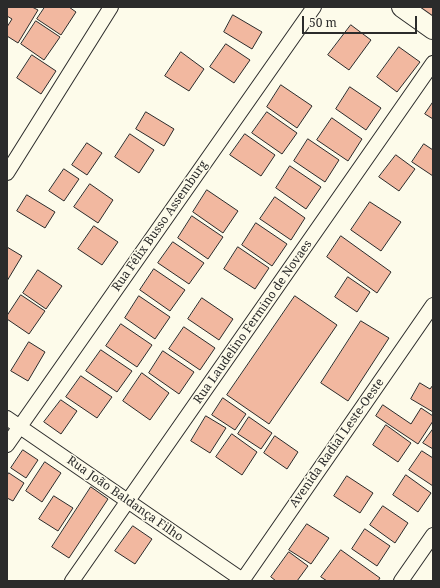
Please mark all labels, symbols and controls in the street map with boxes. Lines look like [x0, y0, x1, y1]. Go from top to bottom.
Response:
scale bar [304, 8, 419, 34]
text: 50 m [309, 14, 337, 31]
street label: Rua Félix Busso Assemburg [109, 158, 211, 294]
street label: Rua Laudelino Fermino de Novaes [191, 237, 315, 407]
street label: Avenida Radial Leste-Oeste [287, 376, 387, 510]
street label: Rua João Baldança Filho [64, 453, 186, 545]

